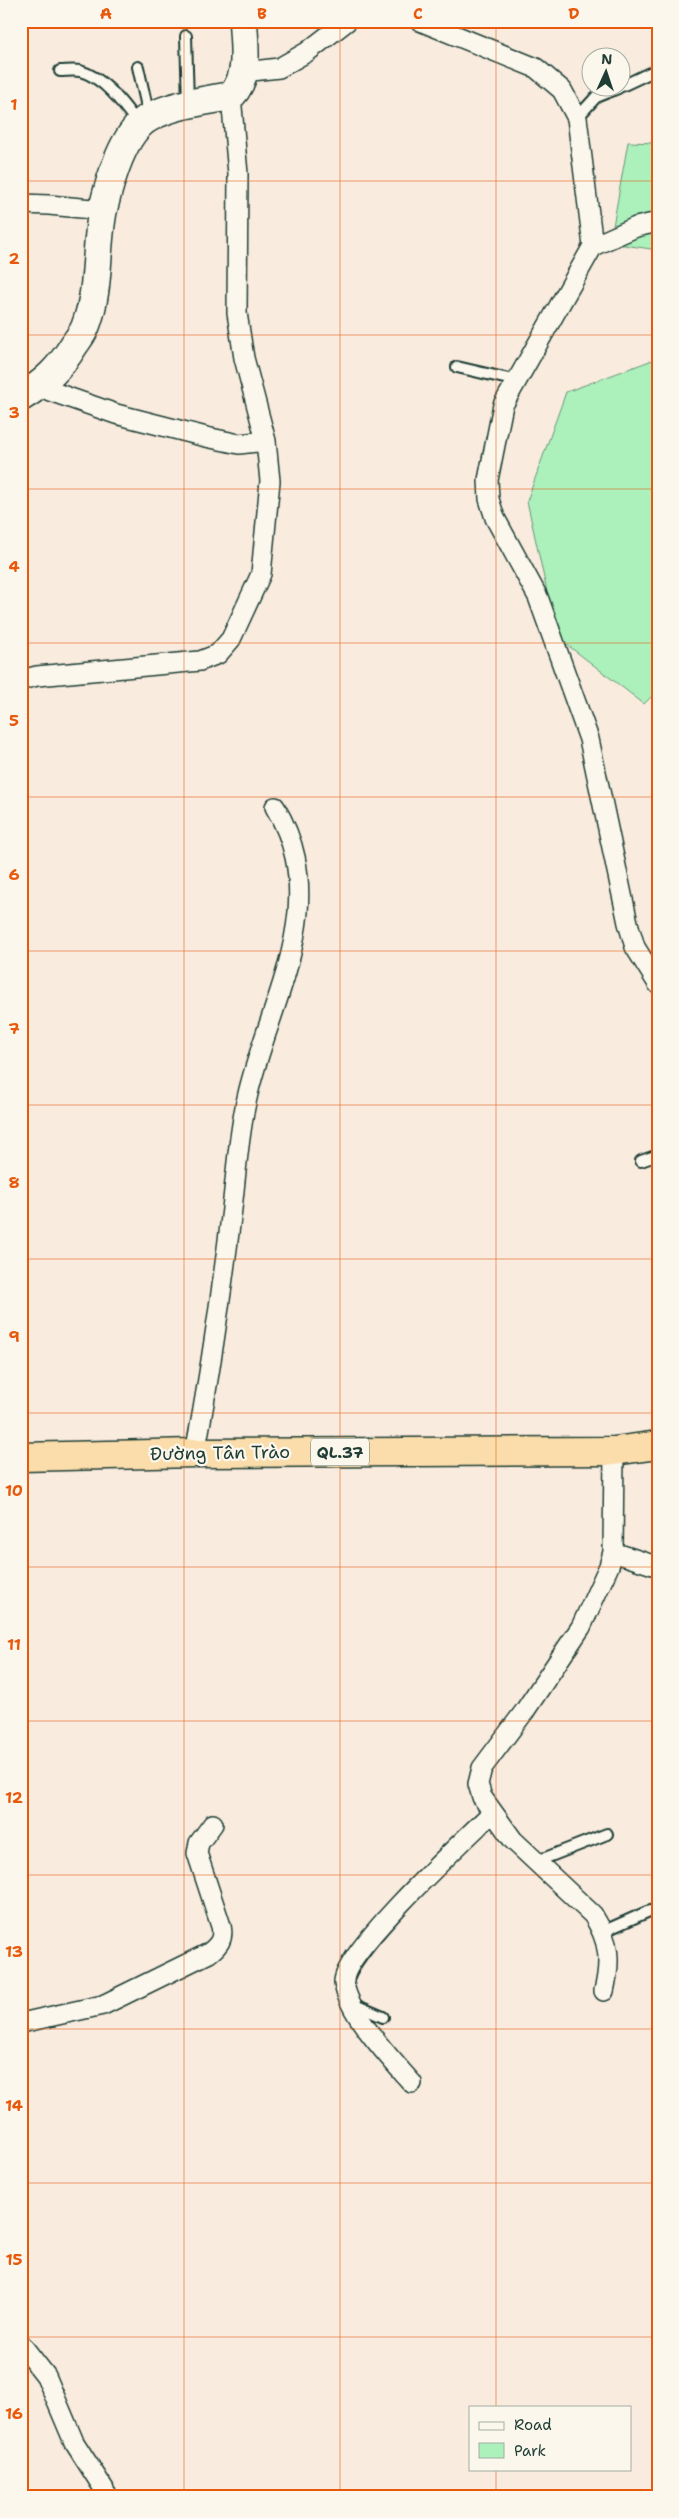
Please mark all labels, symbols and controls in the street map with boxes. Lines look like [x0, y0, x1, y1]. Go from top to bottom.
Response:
text: A [100, 3, 112, 24]
text: B [257, 3, 267, 24]
text: C [413, 3, 423, 24]
text: D [568, 3, 580, 24]
north arrow [582, 48, 632, 98]
text: N [601, 50, 613, 68]
text: 1 [10, 94, 18, 115]
text: 2 [8, 248, 20, 269]
text: 3 [8, 402, 20, 423]
text: 4 [8, 556, 20, 577]
text: 5 [9, 710, 19, 731]
text: 6 [8, 864, 20, 885]
text: 7 [8, 1018, 20, 1039]
text: 8 [8, 1172, 20, 1193]
text: 9 [8, 1326, 20, 1347]
road number: QL.37 [311, 1438, 369, 1465]
street label: Đường Tân Trào [150, 1440, 290, 1466]
text: 10 [5, 1480, 23, 1501]
text: 11 [7, 1634, 21, 1655]
text: 12 [5, 1787, 23, 1808]
text: 13 [5, 1941, 23, 1962]
text: 14 [5, 2095, 23, 2116]
text: 15 [5, 2249, 23, 2270]
text: 16 [5, 2403, 23, 2424]
legend [469, 2406, 632, 2470]
text: Road [514, 2415, 552, 2435]
text: Park [514, 2441, 546, 2461]

